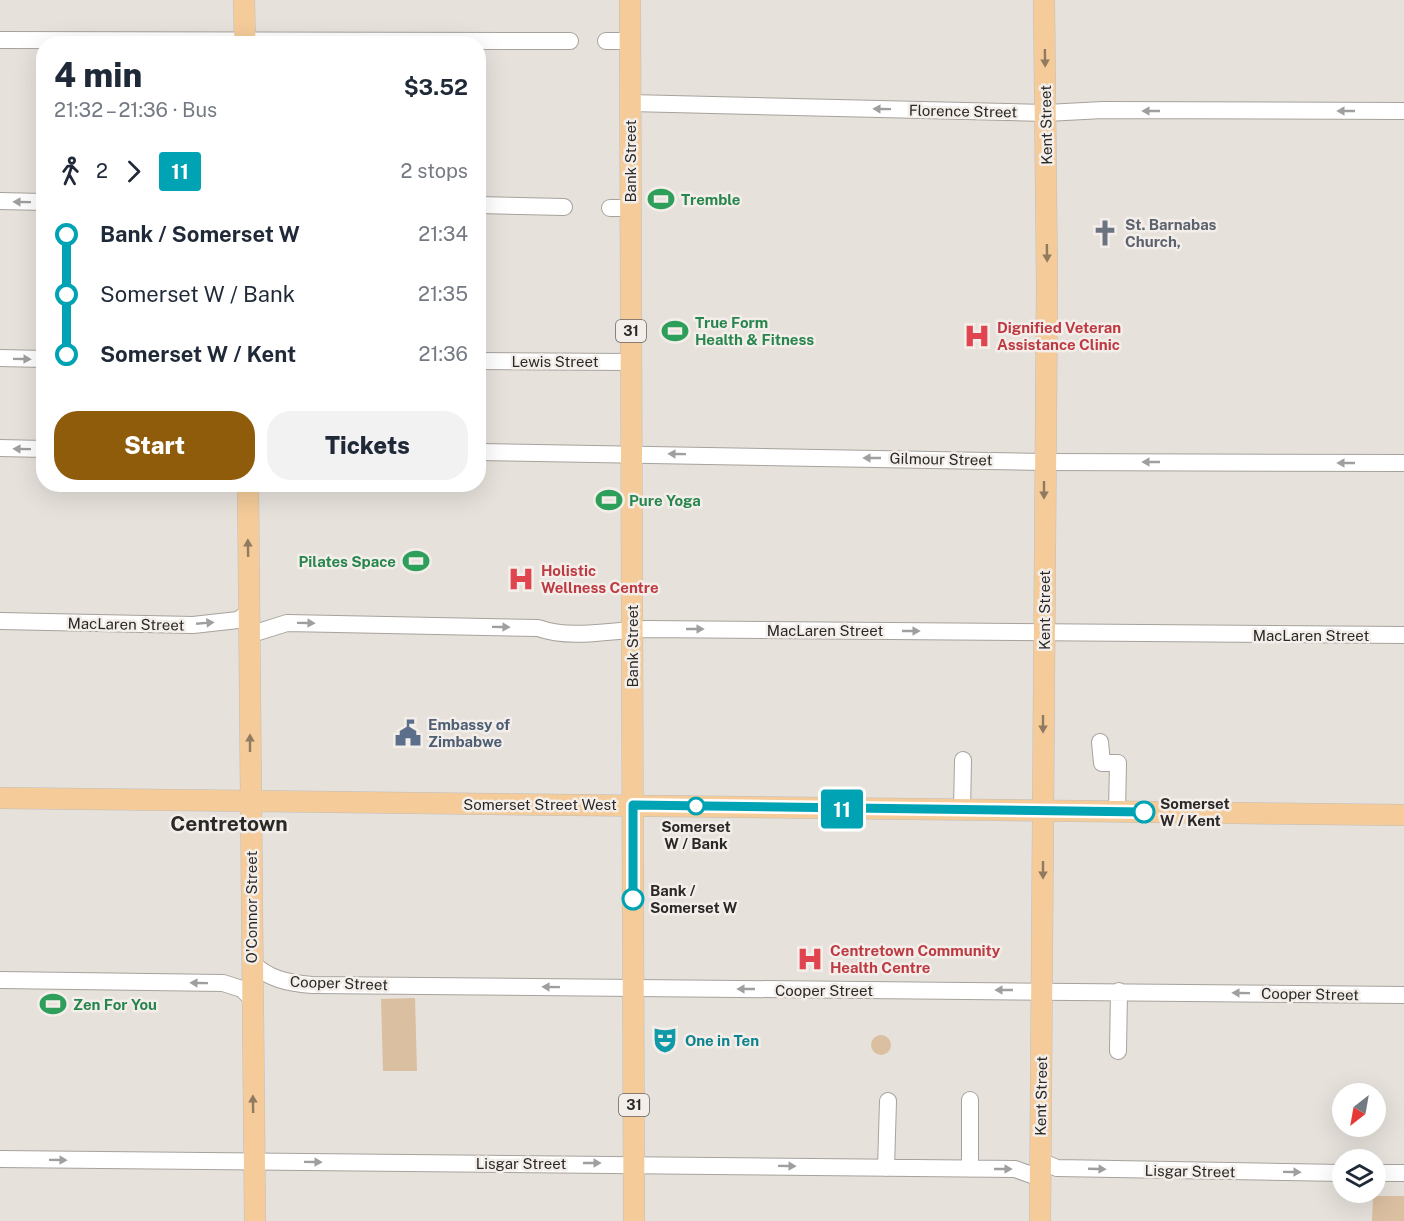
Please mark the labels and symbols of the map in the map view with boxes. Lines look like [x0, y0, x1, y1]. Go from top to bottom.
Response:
one-way arrow [1040, 49, 1050, 68]
street label: Kent Street [1037, 85, 1055, 165]
street label: Florence Street [909, 102, 1018, 120]
one-way arrow [873, 104, 892, 114]
one-way arrow [1141, 106, 1160, 116]
one-way arrow [1336, 106, 1355, 116]
street label: Bank Street [622, 119, 639, 202]
sports icon: Tremble [646, 184, 676, 214]
place label: Tremble [681, 191, 741, 208]
one-way arrow [12, 197, 31, 206]
place label: St. Barnabas Church, [1125, 216, 1217, 250]
church icon: St. Barnabas Church, [1090, 218, 1120, 248]
one-way arrow [1042, 244, 1052, 263]
place label: True Form Health & Fitness [695, 314, 814, 348]
sports icon: True Form Health & Fitness [660, 316, 690, 346]
place label: Dignified Veteran Assistance Clinic [997, 319, 1121, 353]
road number: 31 [616, 320, 646, 342]
hospital icon: Dignified Veteran Assistance Clinic [962, 321, 992, 351]
street label: Lewis Street [511, 353, 599, 370]
one-way arrow [12, 354, 31, 364]
one-way arrow [12, 444, 31, 453]
one-way arrow [667, 450, 686, 459]
street label: Gilmour Street [889, 450, 993, 468]
one-way arrow [862, 453, 881, 463]
one-way arrow [1141, 457, 1160, 467]
one-way arrow [1336, 458, 1355, 468]
one-way arrow [1039, 481, 1049, 500]
sports icon: Pure Yoga [594, 485, 624, 515]
place label: Pure Yoga [629, 492, 701, 509]
one-way arrow [243, 539, 253, 558]
sports icon: Pilates Space [401, 546, 431, 576]
place label: Pilates Space [299, 553, 396, 570]
place label: Holistic Wellness Centre [541, 562, 659, 596]
hospital icon: Holistic Wellness Centre [506, 564, 536, 594]
street label: Kent Street [1036, 570, 1053, 650]
street label: Bank Street [624, 604, 641, 687]
street label: MacLaren Street [68, 614, 185, 634]
one-way arrow [196, 618, 215, 628]
one-way arrow [297, 618, 316, 628]
one-way arrow [492, 622, 511, 632]
street label: MacLaren Street [767, 622, 883, 639]
one-way arrow [685, 625, 704, 634]
one-way arrow [901, 626, 920, 636]
street label: MacLaren Street [1253, 627, 1369, 644]
one-way arrow [1039, 714, 1048, 733]
place label: Embassy of Zimbabwe [428, 716, 510, 750]
public building icon: Embassy of Zimbabwe [393, 718, 423, 748]
one-way arrow [245, 734, 255, 753]
line badge: 11 [815, 790, 869, 828]
place label: Somerset W / Kent [1160, 795, 1230, 829]
street label: Somerset Street West [463, 796, 617, 813]
marker: Somerset W / Bank [687, 797, 705, 815]
marker: Somerset W / Kent [1133, 801, 1155, 823]
district label: Centretown [170, 811, 288, 836]
place label: Somerset W / Bank [661, 818, 731, 852]
street label: O'Connor Street [243, 851, 260, 963]
one-way arrow [1038, 860, 1048, 879]
place label: Bank / Somerset W [650, 882, 738, 916]
marker: Bank / Somerset W [622, 888, 644, 910]
place label: Centretown Community Health Centre [830, 942, 1001, 976]
hospital icon: Centretown Community Health Centre [795, 944, 825, 974]
street label: Cooper Street [290, 973, 388, 993]
one-way arrow [189, 978, 208, 988]
one-way arrow [541, 982, 560, 992]
street label: Cooper Street [775, 982, 873, 999]
one-way arrow [736, 985, 755, 994]
one-way arrow [994, 985, 1013, 995]
street label: Cooper Street [1261, 985, 1359, 1003]
one-way arrow [1231, 988, 1250, 998]
sports icon: Zen For You [38, 989, 68, 1019]
place label: Zen For You [73, 996, 157, 1013]
theatre icon: One in Ten [650, 1025, 680, 1055]
place label: One in Ten [685, 1032, 759, 1049]
street label: Kent Street [1032, 1056, 1050, 1136]
north arrow [1332, 1083, 1386, 1137]
one-way arrow [248, 1094, 258, 1113]
road number: 31 [619, 1094, 649, 1116]
one-way arrow [49, 1155, 68, 1165]
street label: Lisgar Street [476, 1155, 566, 1172]
one-way arrow [303, 1158, 322, 1167]
one-way arrow [582, 1158, 601, 1168]
one-way arrow [777, 1162, 796, 1171]
street label: Lisgar Street [1145, 1162, 1236, 1180]
one-way arrow [993, 1164, 1012, 1174]
one-way arrow [1087, 1165, 1106, 1174]
one-way arrow [1282, 1168, 1301, 1177]

